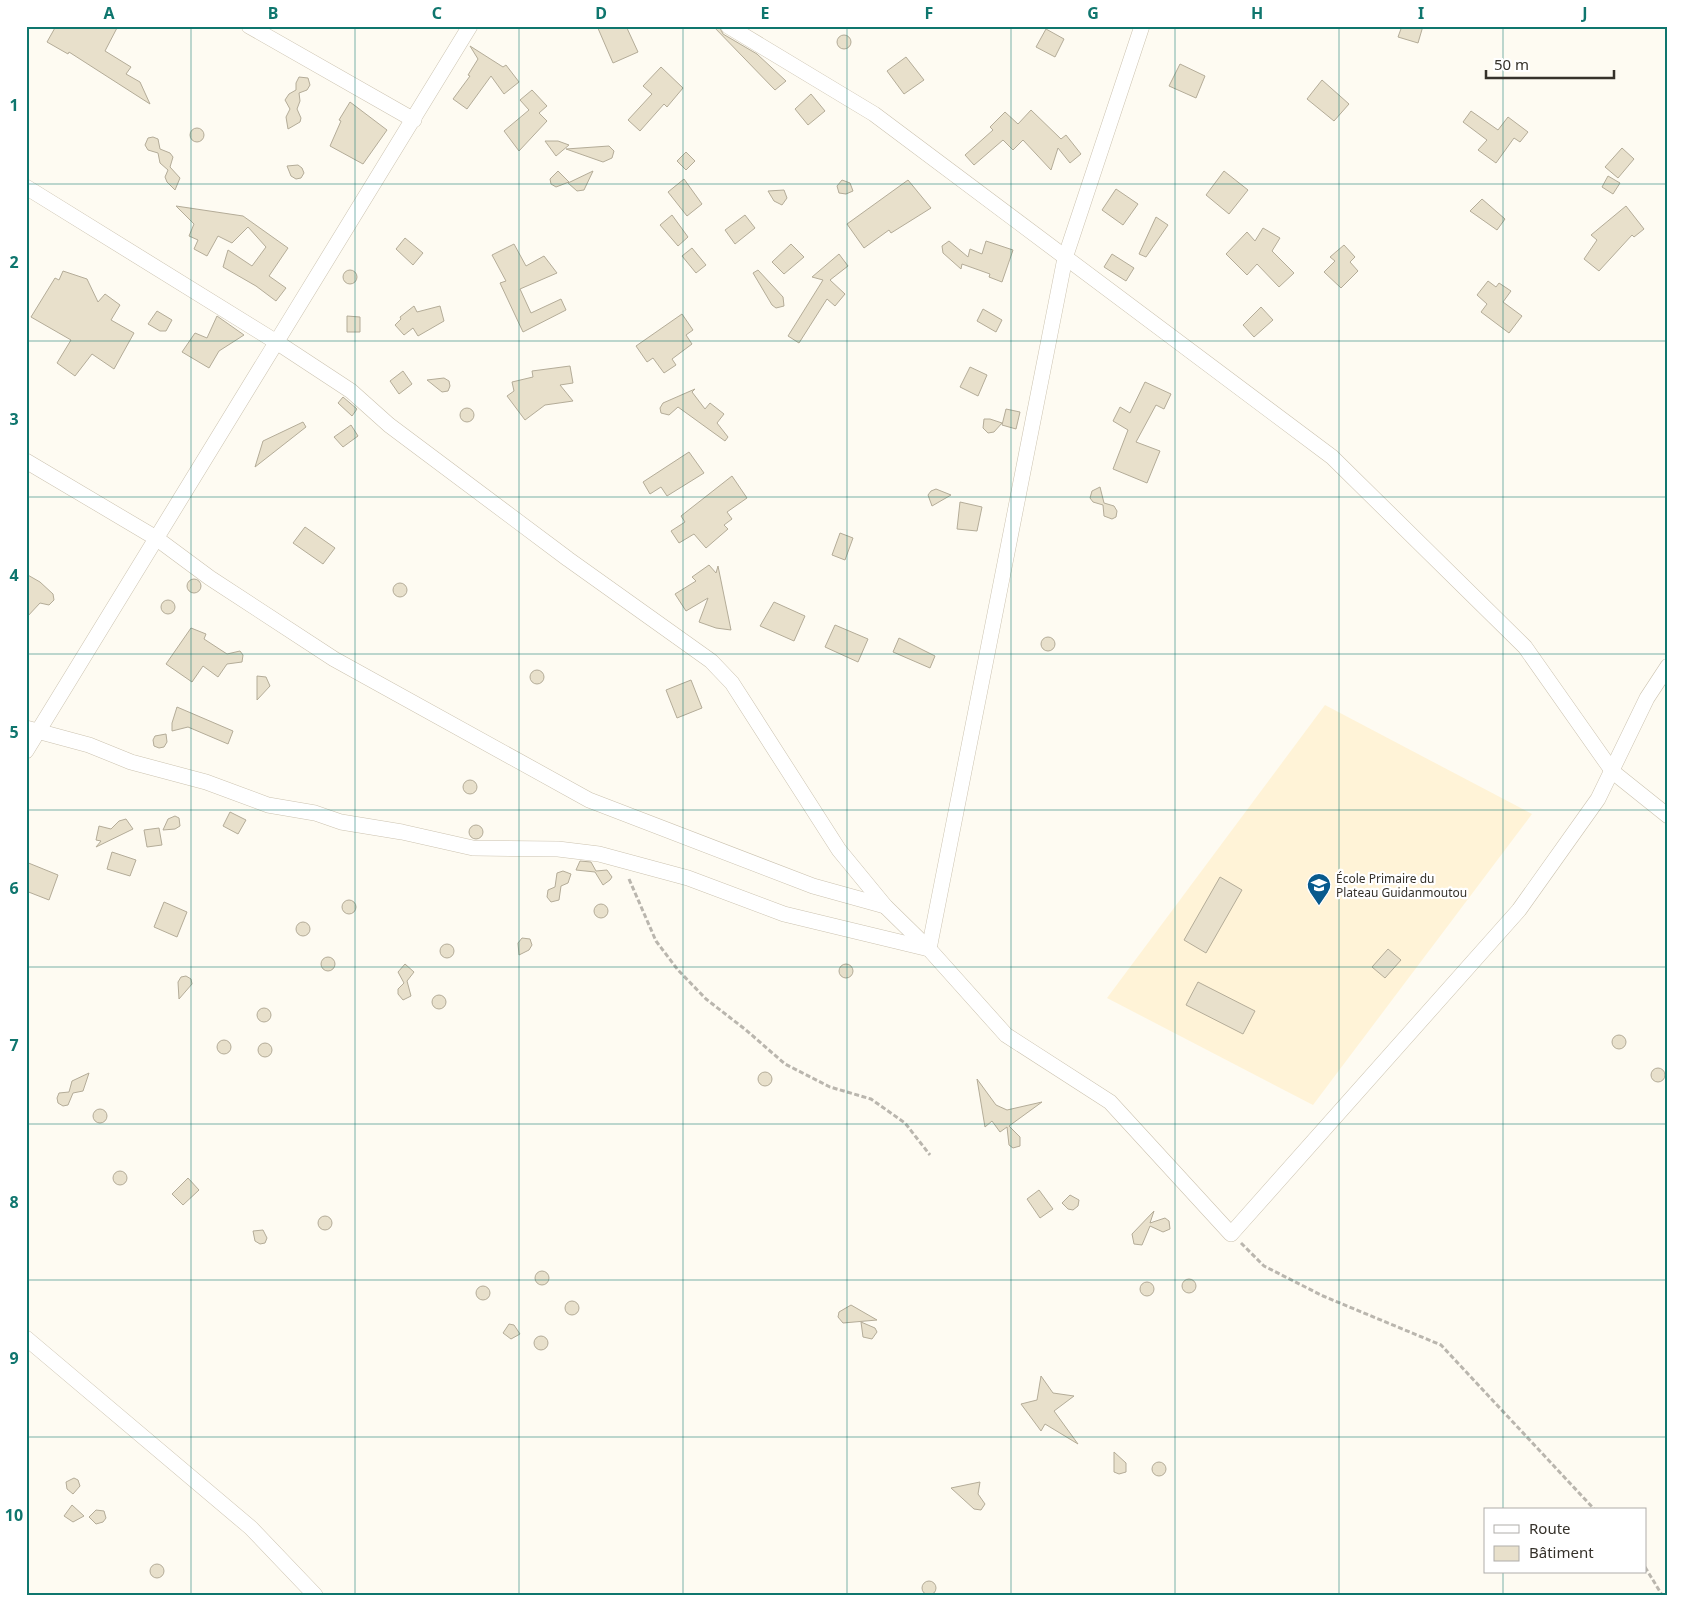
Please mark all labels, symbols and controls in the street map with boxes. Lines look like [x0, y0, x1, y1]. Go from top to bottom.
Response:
text: A [103, 2, 115, 24]
text: B [268, 2, 278, 24]
text: C [432, 2, 442, 24]
text: D [595, 2, 607, 24]
text: E [761, 2, 770, 24]
text: F [925, 2, 933, 24]
text: G [1087, 2, 1099, 24]
text: H [1251, 2, 1263, 24]
text: I [1418, 2, 1424, 24]
text: J [1580, 2, 1588, 24]
scale bar [1486, 48, 1614, 80]
text: 50 m [1494, 54, 1529, 74]
text: 1 [9, 94, 19, 116]
text: 2 [9, 251, 19, 273]
text: 3 [9, 408, 19, 430]
text: 4 [9, 564, 19, 586]
text: 5 [9, 721, 19, 743]
place label: École Primaire du Plateau Guidanmoutou [1336, 870, 1467, 901]
school or university icon: École Primaire du Plateau Guidanmoutou [1306, 872, 1332, 906]
text: 6 [9, 877, 19, 899]
text: 7 [9, 1034, 19, 1056]
text: 8 [9, 1191, 19, 1213]
text: 9 [9, 1347, 19, 1369]
text: 10 [5, 1504, 23, 1526]
legend [1484, 1508, 1646, 1574]
text: Route [1529, 1518, 1571, 1538]
text: Bâtiment [1529, 1542, 1594, 1562]

